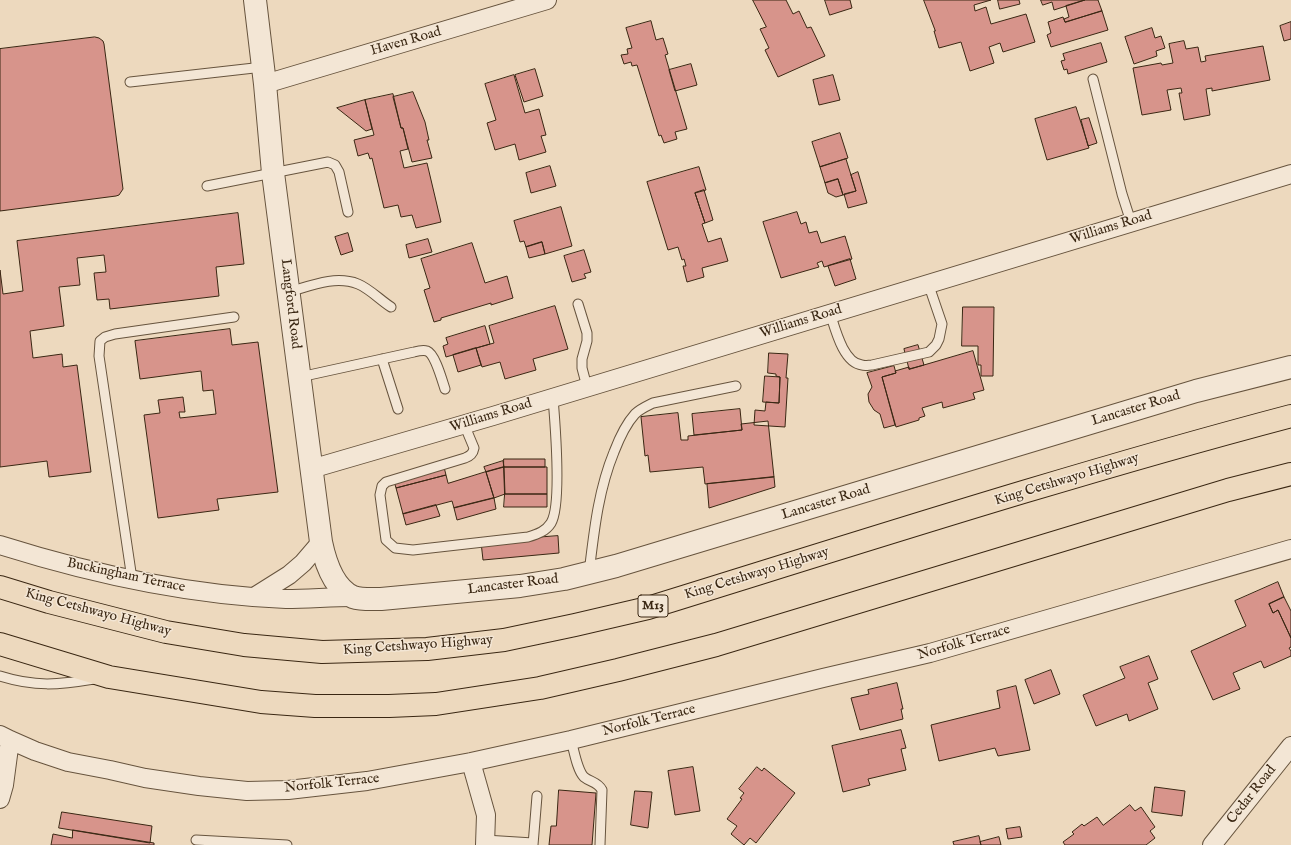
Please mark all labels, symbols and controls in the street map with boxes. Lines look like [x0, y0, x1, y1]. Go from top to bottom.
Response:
street label: Haven Road [369, 24, 443, 60]
street label: Williams Road [1068, 208, 1154, 248]
street label: Langford Road [276, 258, 304, 350]
street label: Williams Road [758, 302, 844, 342]
street label: Lancaster Road [1090, 388, 1182, 430]
street label: Williams Road [448, 396, 534, 436]
street label: King Cetshwayo Highway [993, 450, 1141, 510]
street label: Lancaster Road [780, 482, 872, 524]
street label: King Cetshwayo Highway [683, 544, 831, 604]
street label: Buckingham Terrace [65, 555, 187, 597]
street label: Lancaster Road [467, 571, 559, 599]
street label: King Cetshwayo Highway [23, 585, 173, 641]
road number: M13 [638, 595, 668, 617]
street label: Norfolk Terrace [916, 622, 1012, 664]
street label: King Cetshwayo Highway [342, 632, 494, 660]
street label: Norfolk Terrace [601, 701, 697, 741]
street label: Cedar Road [1224, 762, 1280, 828]
street label: Norfolk Terrace [284, 771, 380, 797]

